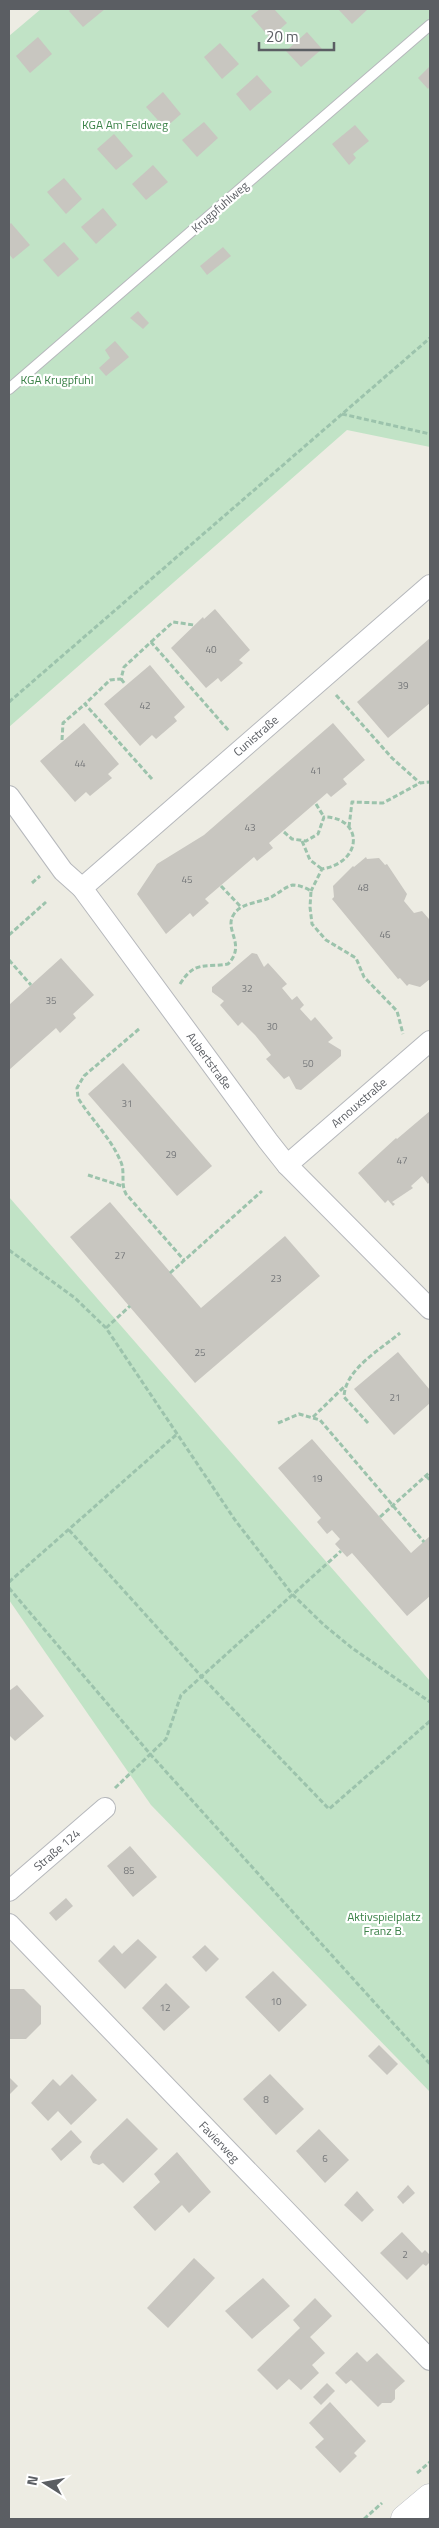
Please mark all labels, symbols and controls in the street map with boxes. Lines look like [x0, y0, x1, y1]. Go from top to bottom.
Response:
scale bar [259, 20, 334, 52]
text: 20 m [266, 25, 299, 48]
park label: KGA Am Feldweg [82, 115, 168, 134]
street label: Krugpfuhlweg [187, 176, 253, 237]
park label: KGA Krugpfuhl [20, 370, 94, 389]
house number: 40 [205, 642, 217, 657]
house number: 39 [397, 678, 409, 693]
house number: 42 [139, 698, 151, 713]
street label: Cunistraße [229, 710, 283, 761]
house number: 44 [74, 756, 86, 771]
house number: 41 [310, 763, 322, 778]
house number: 43 [244, 820, 256, 835]
house number: 45 [181, 872, 193, 887]
house number: 48 [357, 880, 369, 895]
house number: 46 [379, 927, 391, 942]
house number: 32 [241, 981, 253, 996]
house number: 35 [45, 993, 57, 1008]
house number: 30 [266, 1019, 278, 1034]
street label: Aubertstraße [182, 1028, 237, 1093]
house number: 50 [302, 1056, 314, 1071]
street label: Arnouxstraße [326, 1073, 391, 1132]
house number: 31 [121, 1096, 133, 1111]
house number: 29 [165, 1147, 177, 1162]
house number: 47 [396, 1153, 408, 1168]
house number: 27 [114, 1248, 126, 1263]
house number: 23 [270, 1271, 282, 1286]
house number: 25 [194, 1345, 206, 1360]
house number: 21 [389, 1390, 401, 1405]
house number: 19 [311, 1471, 323, 1486]
street label: Straße 124 [29, 1824, 84, 1875]
house number: 85 [123, 1863, 135, 1878]
park label: Aktivspielplatz Franz B. [347, 1907, 421, 1940]
house number: 10 [270, 1994, 282, 2009]
house number: 12 [159, 2000, 171, 2015]
house number: 8 [263, 2092, 269, 2107]
street label: Favierweg [195, 2116, 244, 2167]
house number: 6 [322, 2151, 328, 2166]
house number: 2 [402, 2247, 408, 2262]
north arrow [20, 2458, 70, 2508]
text: N [21, 2474, 43, 2487]

